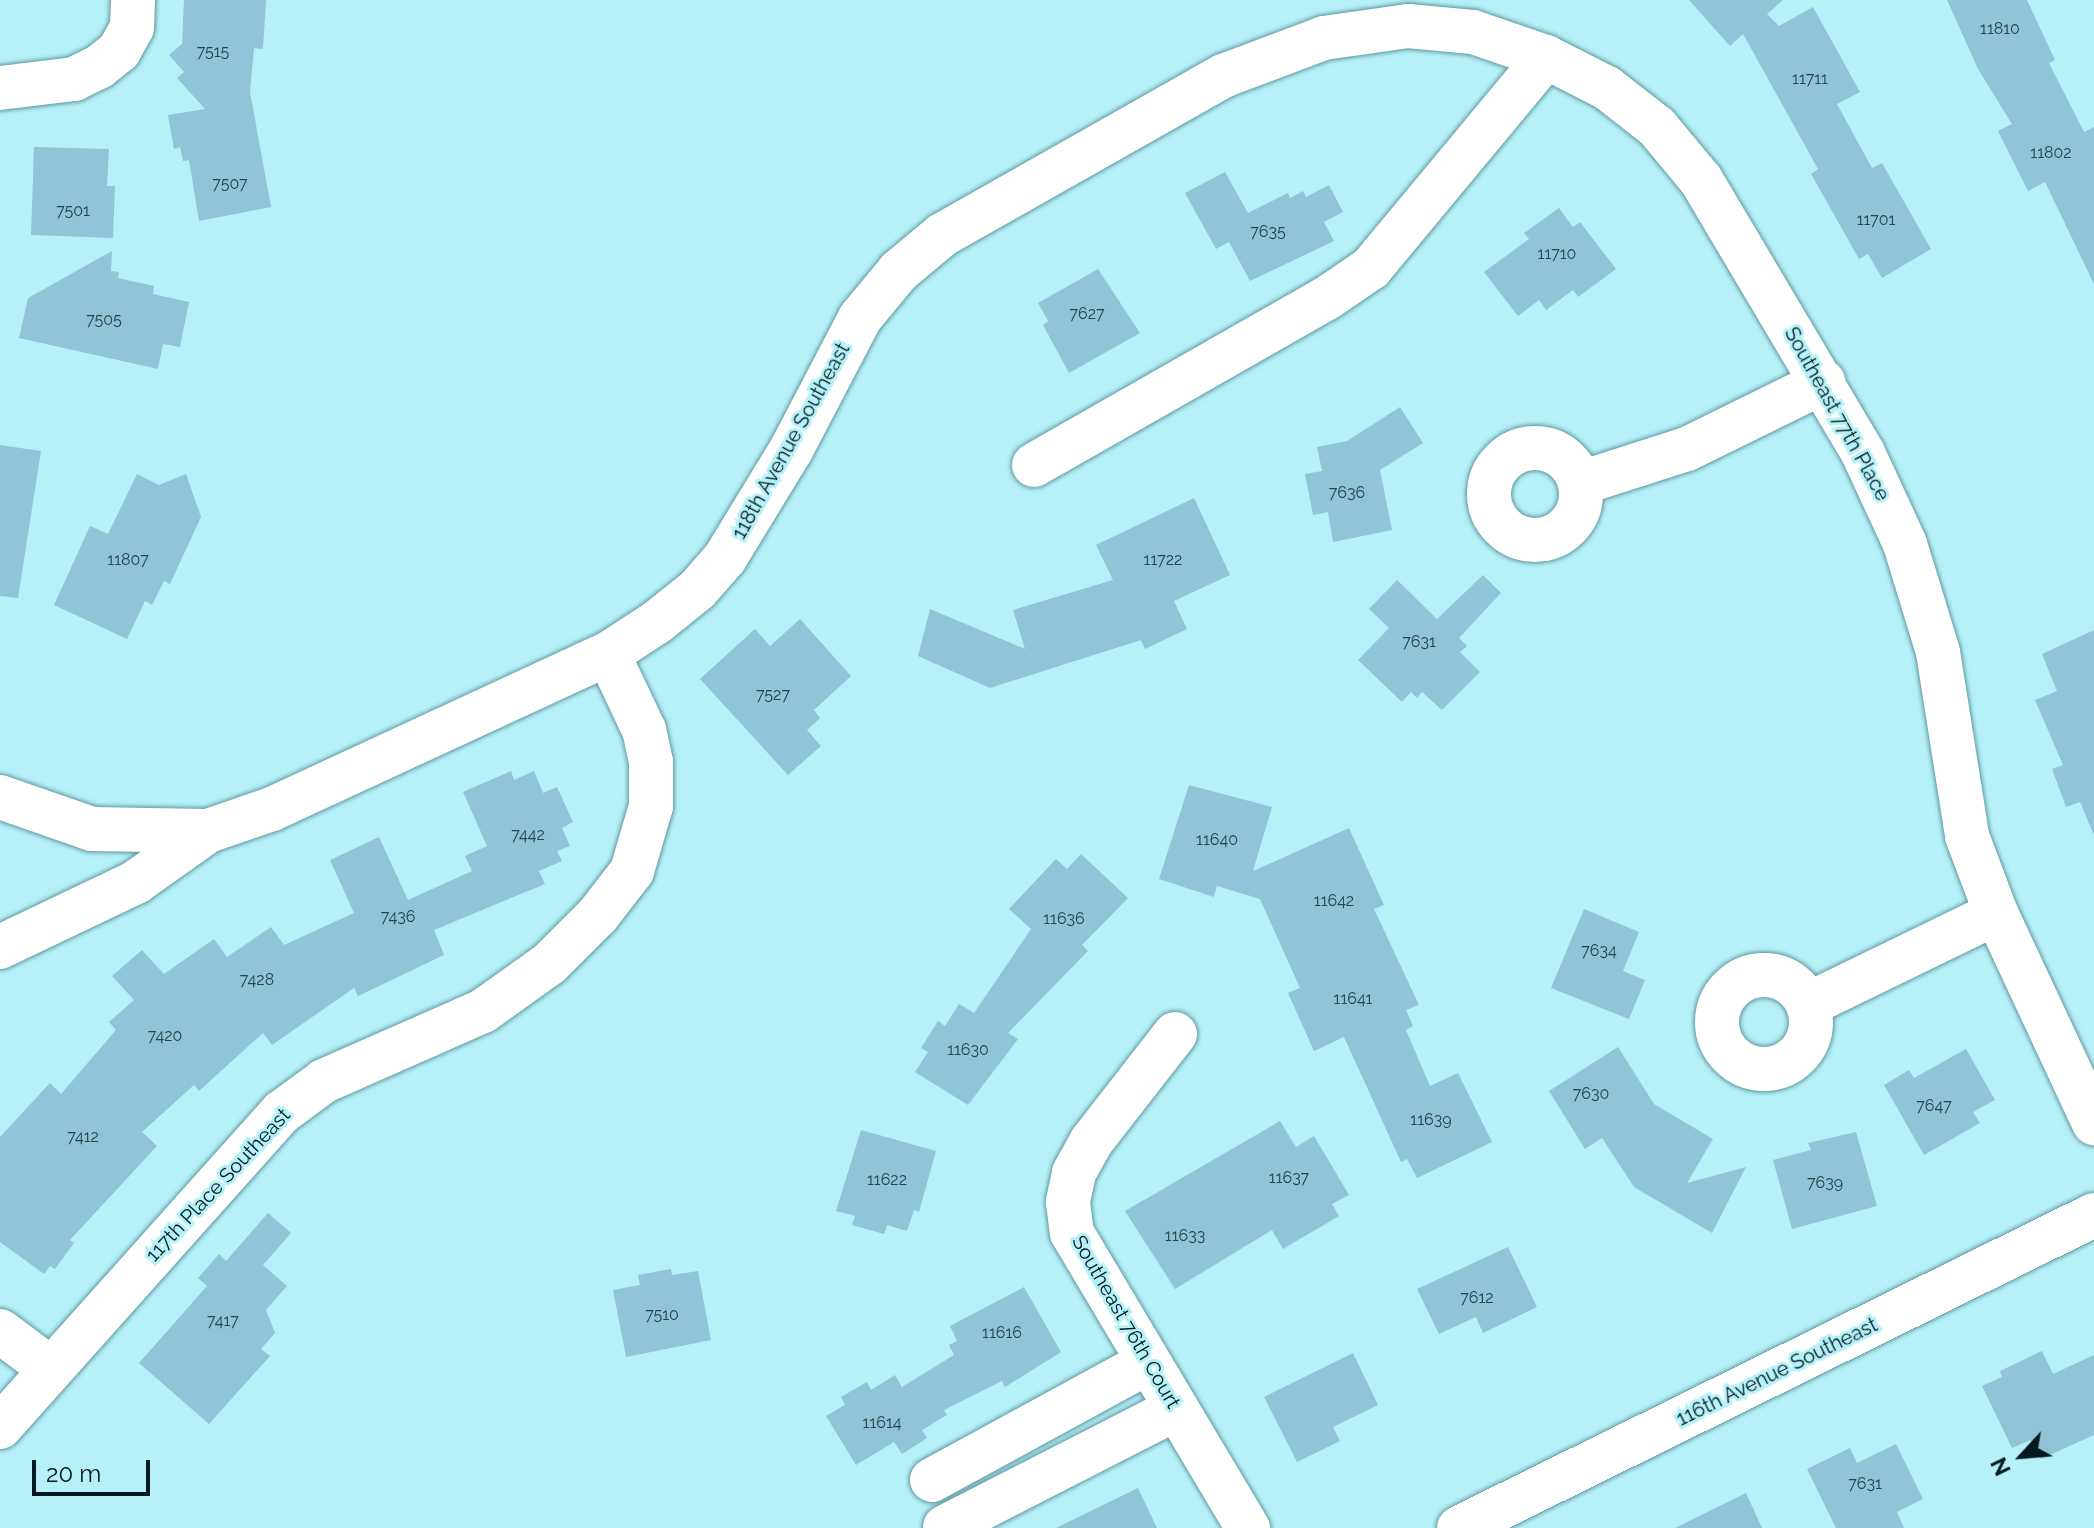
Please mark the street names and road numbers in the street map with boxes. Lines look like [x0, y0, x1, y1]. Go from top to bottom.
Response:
street label: Southeast 77th Place [1779, 323, 1895, 505]
street label: 118th Avenue Southeast [727, 339, 855, 543]
street label: 117th Place Southeast [141, 1103, 295, 1267]
street label: Southeast 76th Court [1067, 1231, 1185, 1413]
street label: 116th Avenue Southeast [1672, 1313, 1882, 1431]

